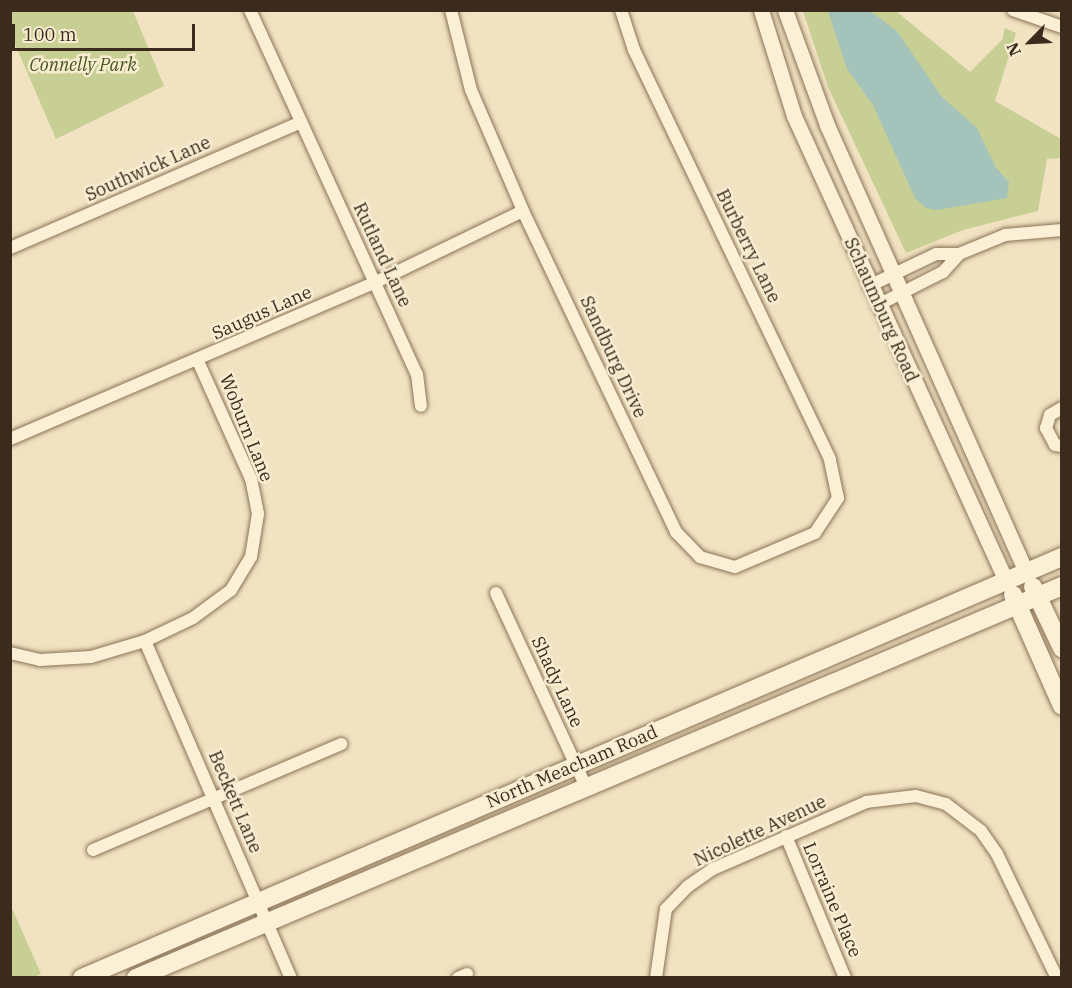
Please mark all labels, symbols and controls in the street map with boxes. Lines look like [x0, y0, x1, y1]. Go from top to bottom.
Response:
scale bar [15, 12, 198, 50]
north arrow [1000, 12, 1060, 72]
text: 100 m [23, 23, 77, 46]
text: N [1002, 39, 1025, 59]
park label: Connelly Park [29, 54, 137, 76]
street label: Southwick Lane [82, 132, 214, 206]
street label: Burberry Lane [711, 186, 785, 306]
street label: Rutland Lane [348, 199, 416, 311]
street label: Schaumburg Road [839, 234, 923, 386]
street label: Saugus Lane [209, 281, 315, 345]
street label: Sandburg Drive [575, 293, 651, 421]
street label: Woburn Lane [215, 371, 277, 485]
street label: Shady Lane [526, 633, 588, 731]
street label: North Meacham Road [483, 721, 661, 813]
street label: Beckett Lane [204, 747, 266, 857]
street label: Nicolette Avenue [690, 791, 830, 871]
street label: Lorraine Place [798, 839, 866, 961]

